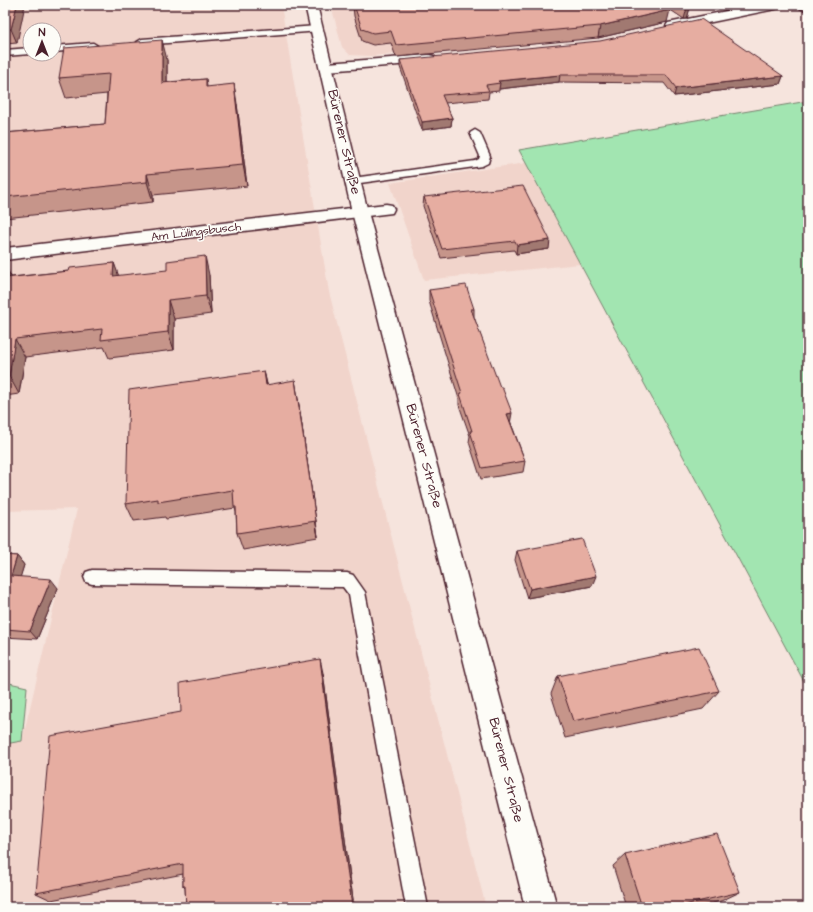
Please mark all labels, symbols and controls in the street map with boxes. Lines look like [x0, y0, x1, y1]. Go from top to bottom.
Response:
north arrow [22, 22, 62, 62]
text: N [39, 25, 46, 40]
street label: Bürener Straße [322, 87, 366, 197]
street label: Am Lülingsbusch [150, 218, 242, 247]
street label: Bürener Straße [400, 402, 448, 511]
street label: Bürener Straße [483, 716, 529, 825]

